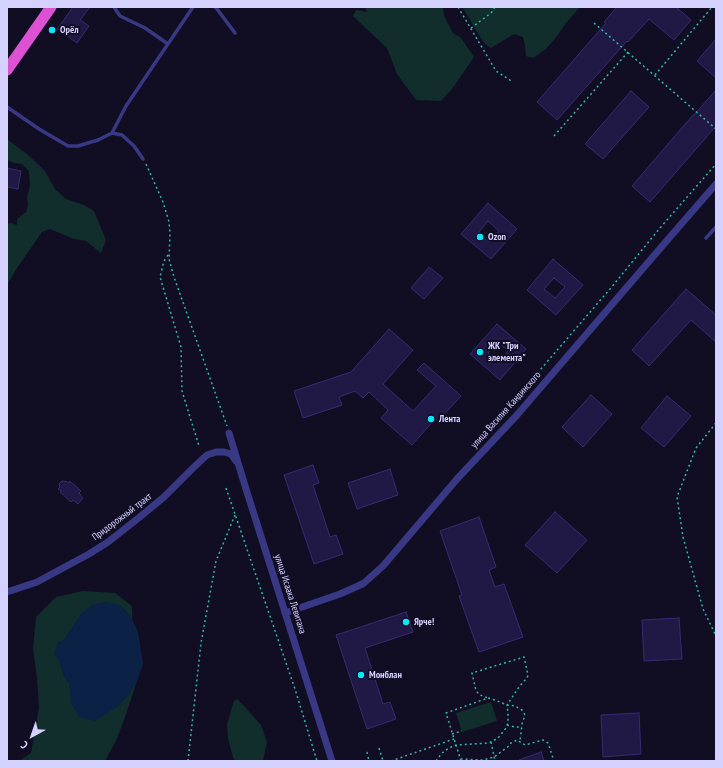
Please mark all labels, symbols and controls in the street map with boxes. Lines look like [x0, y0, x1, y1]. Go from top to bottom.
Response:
place label: Орёл [60, 24, 79, 36]
marker: Орёл [47, 25, 57, 35]
place label: Ozon [488, 231, 506, 243]
marker: Ozon [475, 232, 485, 242]
place label: ЖК "Три элемента" [488, 340, 526, 364]
marker: ЖК "Три элемента" [475, 347, 485, 357]
street label: улица Василия Кандинского [468, 369, 544, 451]
place label: Лента [439, 413, 460, 425]
marker: Лента [426, 414, 436, 424]
street label: Придорожный тракт [90, 491, 154, 543]
street label: улица Исаака Левитана [272, 553, 308, 635]
place label: Ярче! [414, 616, 434, 628]
marker: Ярче! [401, 617, 411, 627]
place label: Монблан [369, 669, 402, 681]
marker: Монблан [356, 670, 366, 680]
north arrow [12, 716, 52, 756]
text: С [18, 738, 31, 752]

